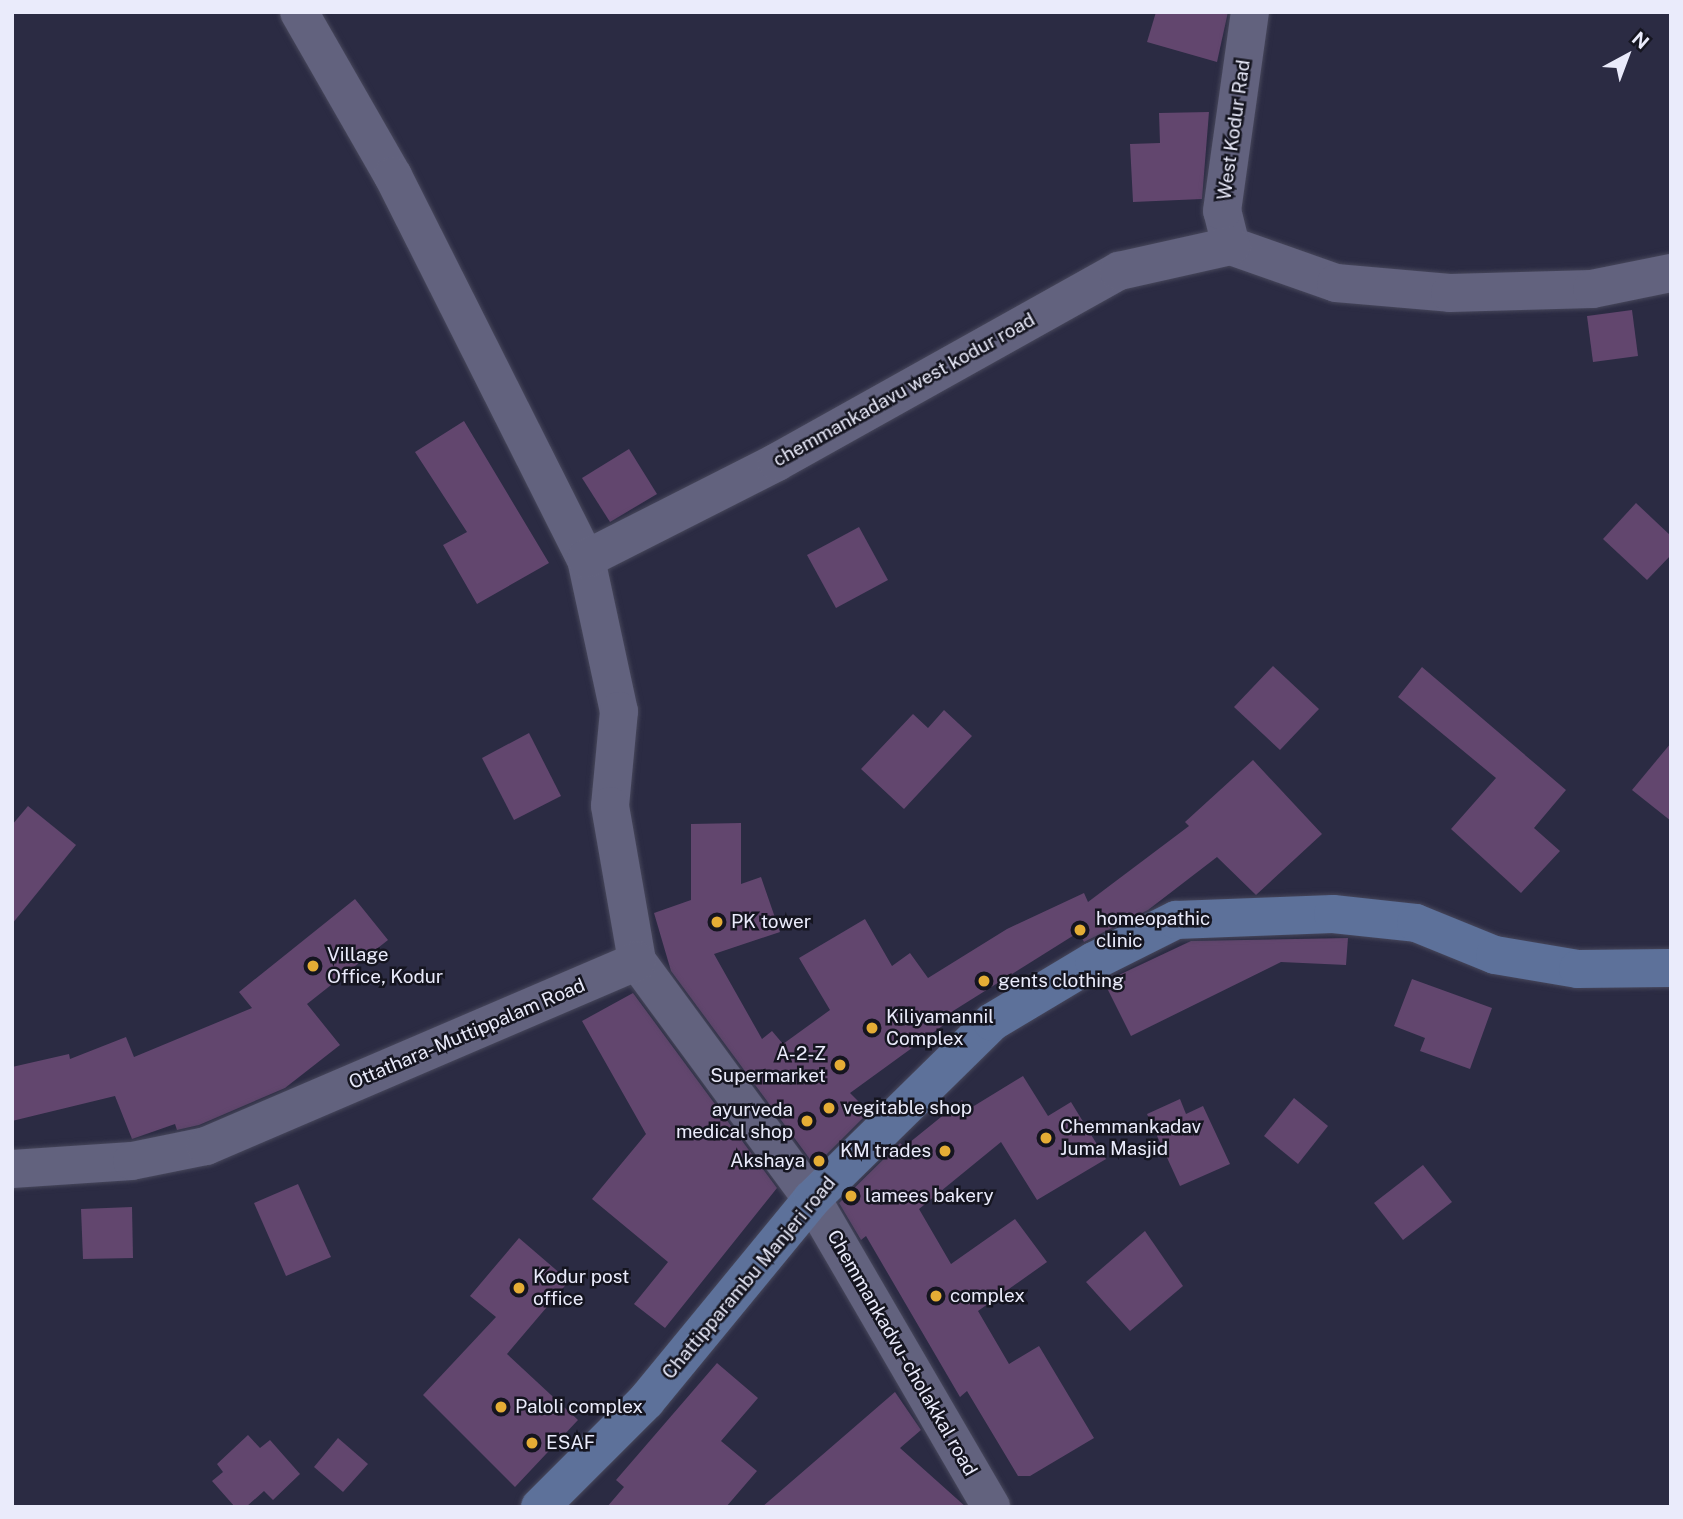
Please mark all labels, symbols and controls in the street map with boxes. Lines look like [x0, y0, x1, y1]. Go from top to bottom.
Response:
north arrow [1592, 21, 1662, 91]
text: N [1628, 27, 1654, 53]
street label: West Kodur Rad [1213, 58, 1255, 202]
street label: chemmankadavu west kodur road [769, 308, 1039, 472]
place label: homeopathic clinic [1096, 908, 1210, 952]
place label: PK tower [731, 911, 811, 933]
marker: PK tower [709, 914, 725, 930]
marker: homeopathic clinic [1070, 920, 1090, 940]
place label: Village Office, Kodur [327, 944, 443, 988]
marker: Village Office, Kodur [305, 958, 321, 974]
place label: gents clothing [998, 970, 1124, 992]
street label: Ottathara- Muttippalam Road [344, 973, 590, 1095]
marker: gents clothing [976, 973, 992, 989]
place label: Kiliyamannil Complex [886, 1006, 994, 1050]
marker: Kiliyamannil Complex [864, 1020, 880, 1036]
place label: A-2-Z Supermarket [710, 1043, 826, 1087]
marker: A-2-Z Supermarket [832, 1057, 848, 1073]
place label: vegitable shop [843, 1097, 972, 1119]
place label: ayurveda medical shop [676, 1099, 793, 1143]
marker: vegitable shop [821, 1100, 837, 1116]
marker: ayurveda medical shop [799, 1113, 815, 1129]
place label: Chemmankadav Juma Masjid [1060, 1116, 1201, 1160]
marker: Chemmankadav Juma Masjid [1038, 1130, 1054, 1146]
place label: KM trades [840, 1140, 931, 1162]
marker: KM trades [937, 1143, 953, 1159]
place label: Akshaya [730, 1150, 805, 1172]
marker: Akshaya [811, 1153, 827, 1169]
street label: Chattipparambu Manjeri road [658, 1172, 840, 1384]
place label: lamees bakery [865, 1185, 994, 1207]
marker: lamees bakery [843, 1188, 859, 1204]
street label: Chemmankadvu- cholakkal road [821, 1225, 983, 1481]
place label: Kodur post office [533, 1266, 629, 1310]
marker: Kodur post office [511, 1280, 527, 1296]
place label: complex [950, 1285, 1025, 1307]
marker: complex [928, 1288, 944, 1304]
place label: Paloli complex [515, 1396, 643, 1418]
marker: Paloli complex [493, 1399, 509, 1415]
place label: ESAF [546, 1432, 595, 1454]
marker: ESAF [524, 1435, 540, 1451]

